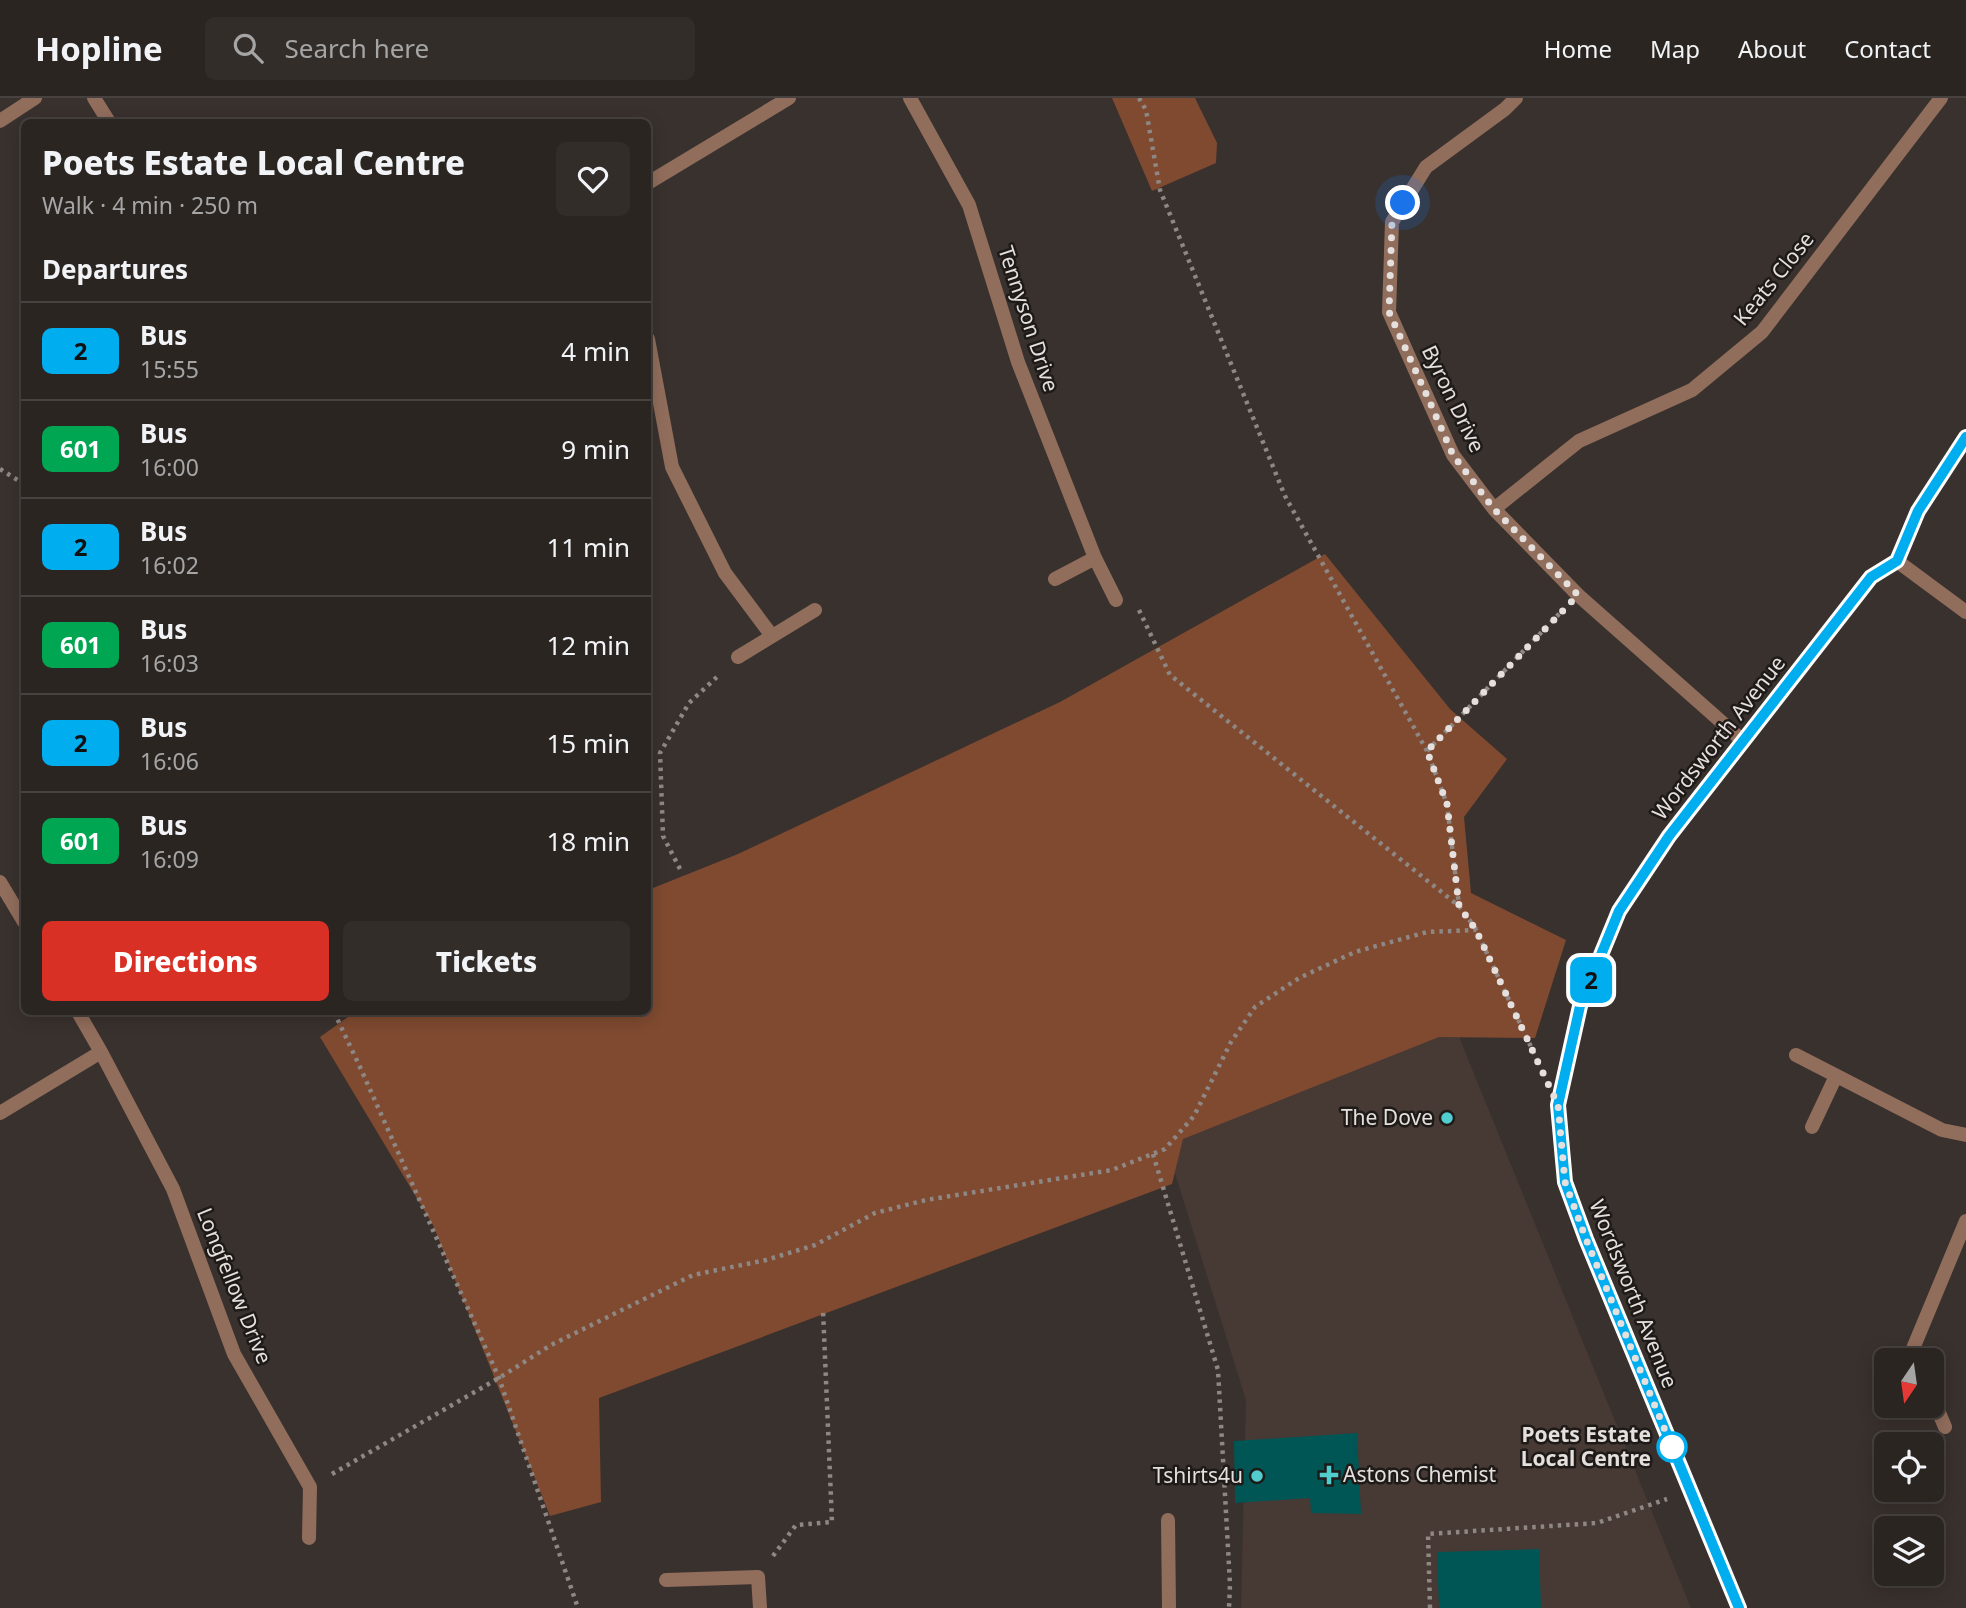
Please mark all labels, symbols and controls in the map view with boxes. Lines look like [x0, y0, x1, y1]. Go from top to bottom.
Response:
search box [205, 17, 695, 80]
text: Hopline [35, 26, 163, 71]
icon: search [229, 29, 267, 67]
text: Search here [285, 30, 429, 66]
text: Home [1544, 32, 1612, 65]
text: Map [1650, 32, 1700, 65]
text: About [1738, 32, 1806, 65]
text: Contact [1844, 32, 1931, 65]
text: Poets Estate Local Centre [42, 140, 465, 185]
button: heart [556, 142, 630, 216]
your location [1385, 185, 1420, 220]
text: Walk · 4 min · 250 m [42, 189, 258, 221]
street label: Keats Close [1727, 226, 1820, 331]
street label: Tennyson Drive [992, 242, 1066, 395]
text: Departures [42, 251, 188, 287]
text: Bus [140, 317, 187, 353]
text: 4 min [561, 333, 630, 369]
text: 2 [74, 334, 87, 367]
street label: Byron Drive [1416, 340, 1492, 457]
text: 15:55 [140, 353, 199, 385]
text: Bus [140, 415, 187, 451]
text: 9 min [561, 431, 630, 467]
text: 601 [60, 432, 101, 465]
text: 16:00 [140, 451, 199, 483]
text: Bus [140, 513, 187, 549]
text: 11 min [546, 529, 630, 565]
text: 2 [74, 530, 87, 563]
text: 16:02 [140, 549, 199, 581]
text: Bus [140, 611, 187, 647]
text: 12 min [546, 627, 630, 663]
text: 601 [60, 628, 101, 661]
text: 16:03 [140, 647, 199, 679]
street label: Wordsworth Avenue [1645, 650, 1791, 825]
text: Bus [140, 709, 187, 745]
text: 15 min [546, 725, 630, 761]
text: 2 [74, 726, 87, 759]
text: 16:06 [140, 745, 199, 777]
text: Bus [140, 807, 187, 843]
text: 18 min [546, 823, 630, 859]
text: 601 [60, 824, 101, 857]
text: 16:09 [140, 843, 199, 875]
button: Directions [42, 921, 329, 1001]
button: Tickets [343, 921, 630, 1001]
line badge: 2 [1568, 957, 1614, 1003]
text: 2 [1584, 963, 1598, 996]
place label: The Dove [1341, 1103, 1433, 1131]
marker: The Dove [1439, 1110, 1455, 1126]
street label: Wordsworth Avenue [1583, 1195, 1684, 1392]
street label: Longfellow Drive [191, 1204, 279, 1368]
north arrow [1874, 1348, 1944, 1418]
map controls [1874, 1348, 1944, 1586]
place label: Poets Estate Local Centre [1521, 1420, 1651, 1472]
marker: Poets Estate Local Centre [1657, 1432, 1687, 1462]
button: locate [1874, 1432, 1944, 1502]
place label: Astons Chemist [1343, 1460, 1496, 1488]
place label: Tshirts4u [1153, 1461, 1243, 1489]
marker: Astons Chemist [1321, 1467, 1337, 1483]
marker: Tshirts4u [1249, 1468, 1265, 1484]
button: layers [1874, 1516, 1944, 1586]

